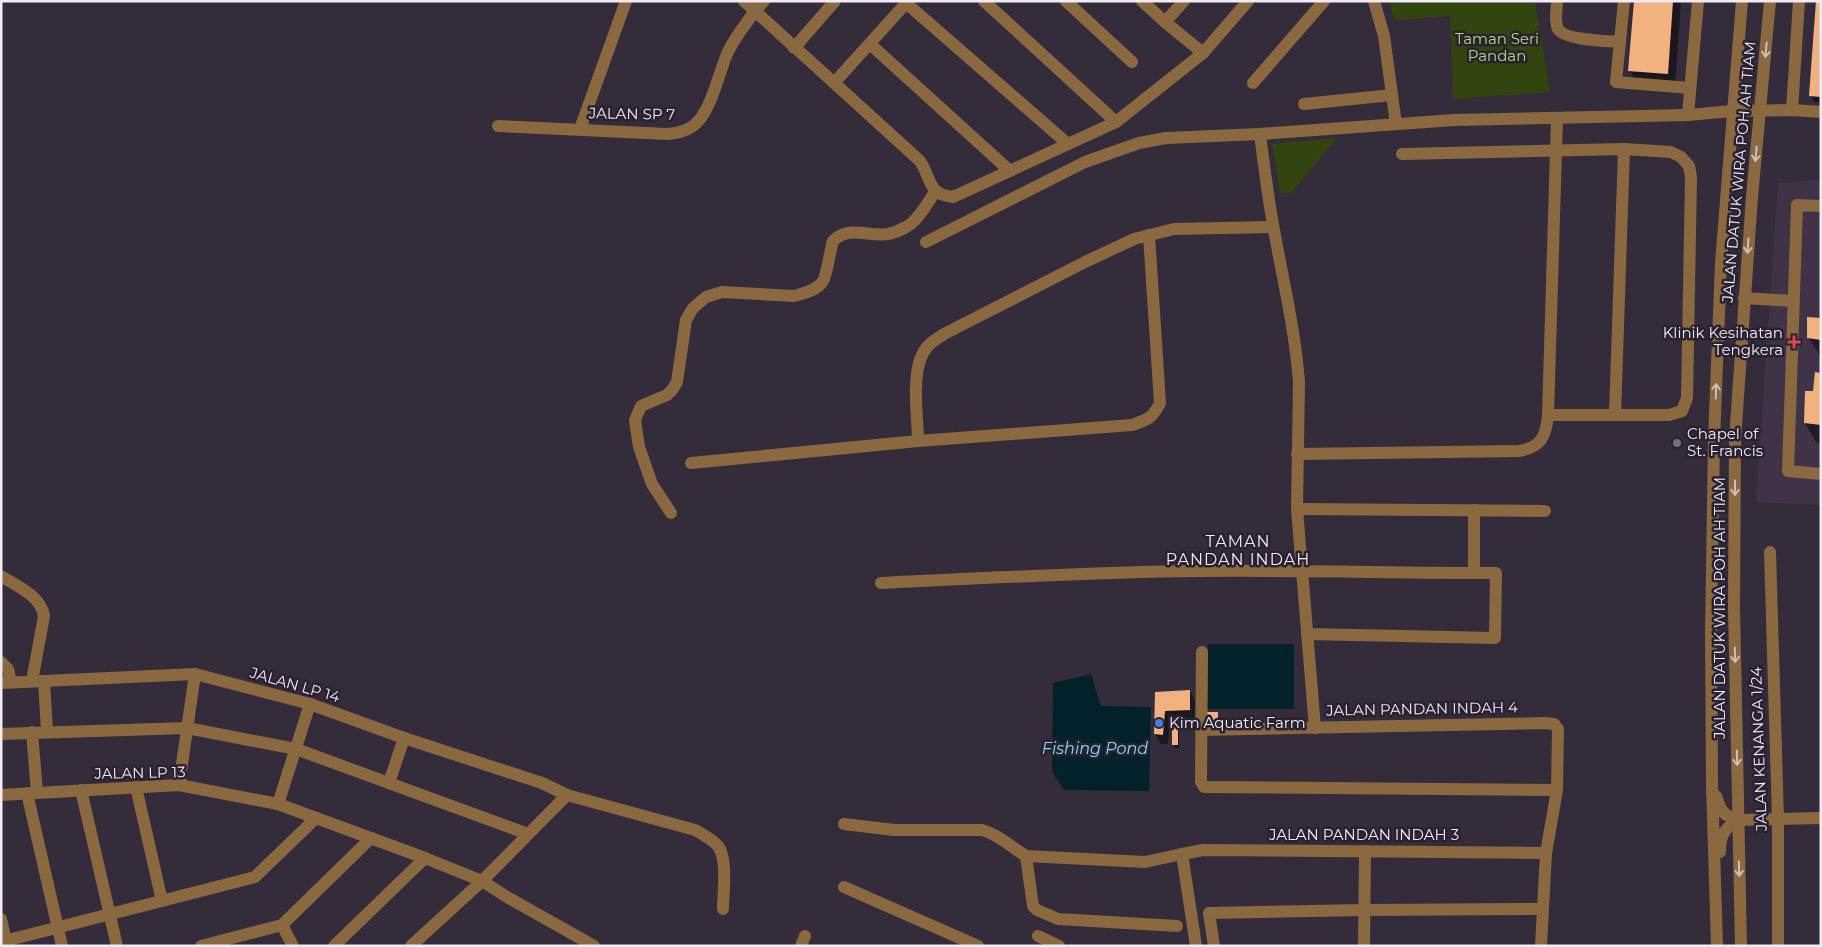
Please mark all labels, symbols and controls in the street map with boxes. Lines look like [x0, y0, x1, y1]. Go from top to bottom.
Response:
park label: Taman Seri Pandan [1455, 29, 1539, 65]
street label: JALAN DATUK WIRA POH AH TIAM [1718, 41, 1759, 304]
one-way arrow [1761, 41, 1770, 57]
street label: JALAN SP 7 [588, 103, 676, 124]
one-way arrow [1751, 146, 1761, 162]
one-way arrow [1744, 238, 1753, 254]
place label: Klinik Kesihatan Tengkera [1663, 323, 1783, 359]
marker: Klinik Kesihatan Tengkera [1787, 335, 1801, 349]
one-way arrow [1711, 383, 1721, 400]
place label: Chapel of St. Francis [1687, 424, 1763, 460]
marker: Chapel of St. Francis [1671, 437, 1683, 449]
street label: JALAN DATUK WIRA POH AH TIAM [1710, 477, 1729, 740]
one-way arrow [1730, 480, 1740, 496]
district label: TAMAN PANDAN INDAH [1166, 532, 1310, 569]
one-way arrow [1730, 646, 1740, 663]
street label: JALAN LP 14 [247, 662, 342, 706]
street label: JALAN KENANGA 1/24 [1746, 666, 1771, 833]
street label: JALAN PANDAN INDAH 4 [1325, 697, 1518, 720]
place label: Kim Aquatic Farm [1169, 713, 1306, 732]
marker: Kim Aquatic Farm [1153, 717, 1165, 729]
water label: Fishing Pond [1042, 739, 1148, 758]
one-way arrow [1732, 750, 1742, 766]
street label: JALAN LP 13 [93, 762, 186, 783]
street label: JALAN PANDAN INDAH 3 [1268, 825, 1459, 844]
one-way arrow [1734, 860, 1744, 876]

